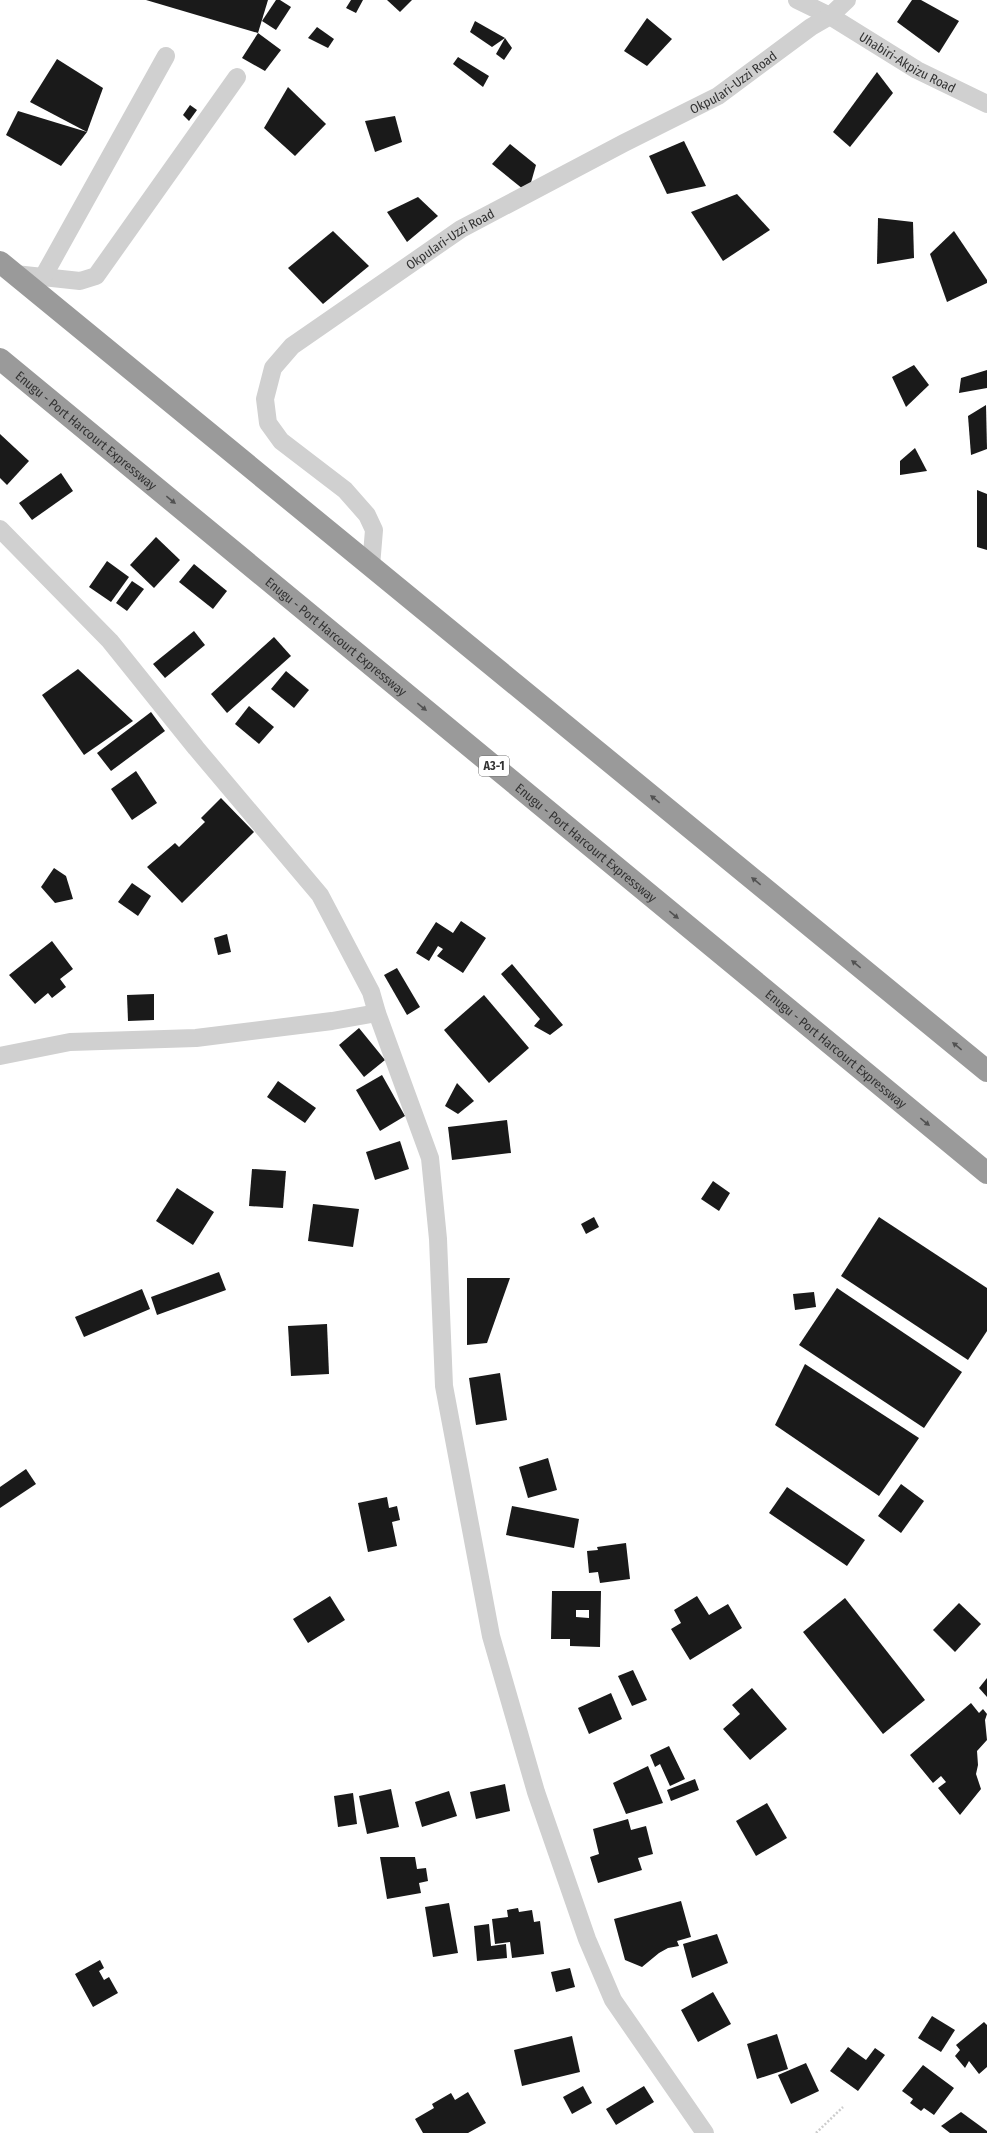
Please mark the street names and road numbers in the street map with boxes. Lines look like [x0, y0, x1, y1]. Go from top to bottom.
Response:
street label: Uhabiri-Akpizu Road [856, 29, 958, 96]
street label: Okpulari-Uzzi Road [687, 48, 780, 117]
street label: Okpulari-Uzzi Road [403, 206, 497, 273]
street label: Enugu - Port Harcourt Expressway [12, 368, 160, 493]
street label: Enugu - Port Harcourt Expressway [262, 574, 410, 699]
road number: A3-1 [479, 756, 509, 776]
street label: Enugu - Port Harcourt Expressway [512, 780, 660, 906]
street label: Enugu - Port Harcourt Expressway [762, 987, 910, 1112]

